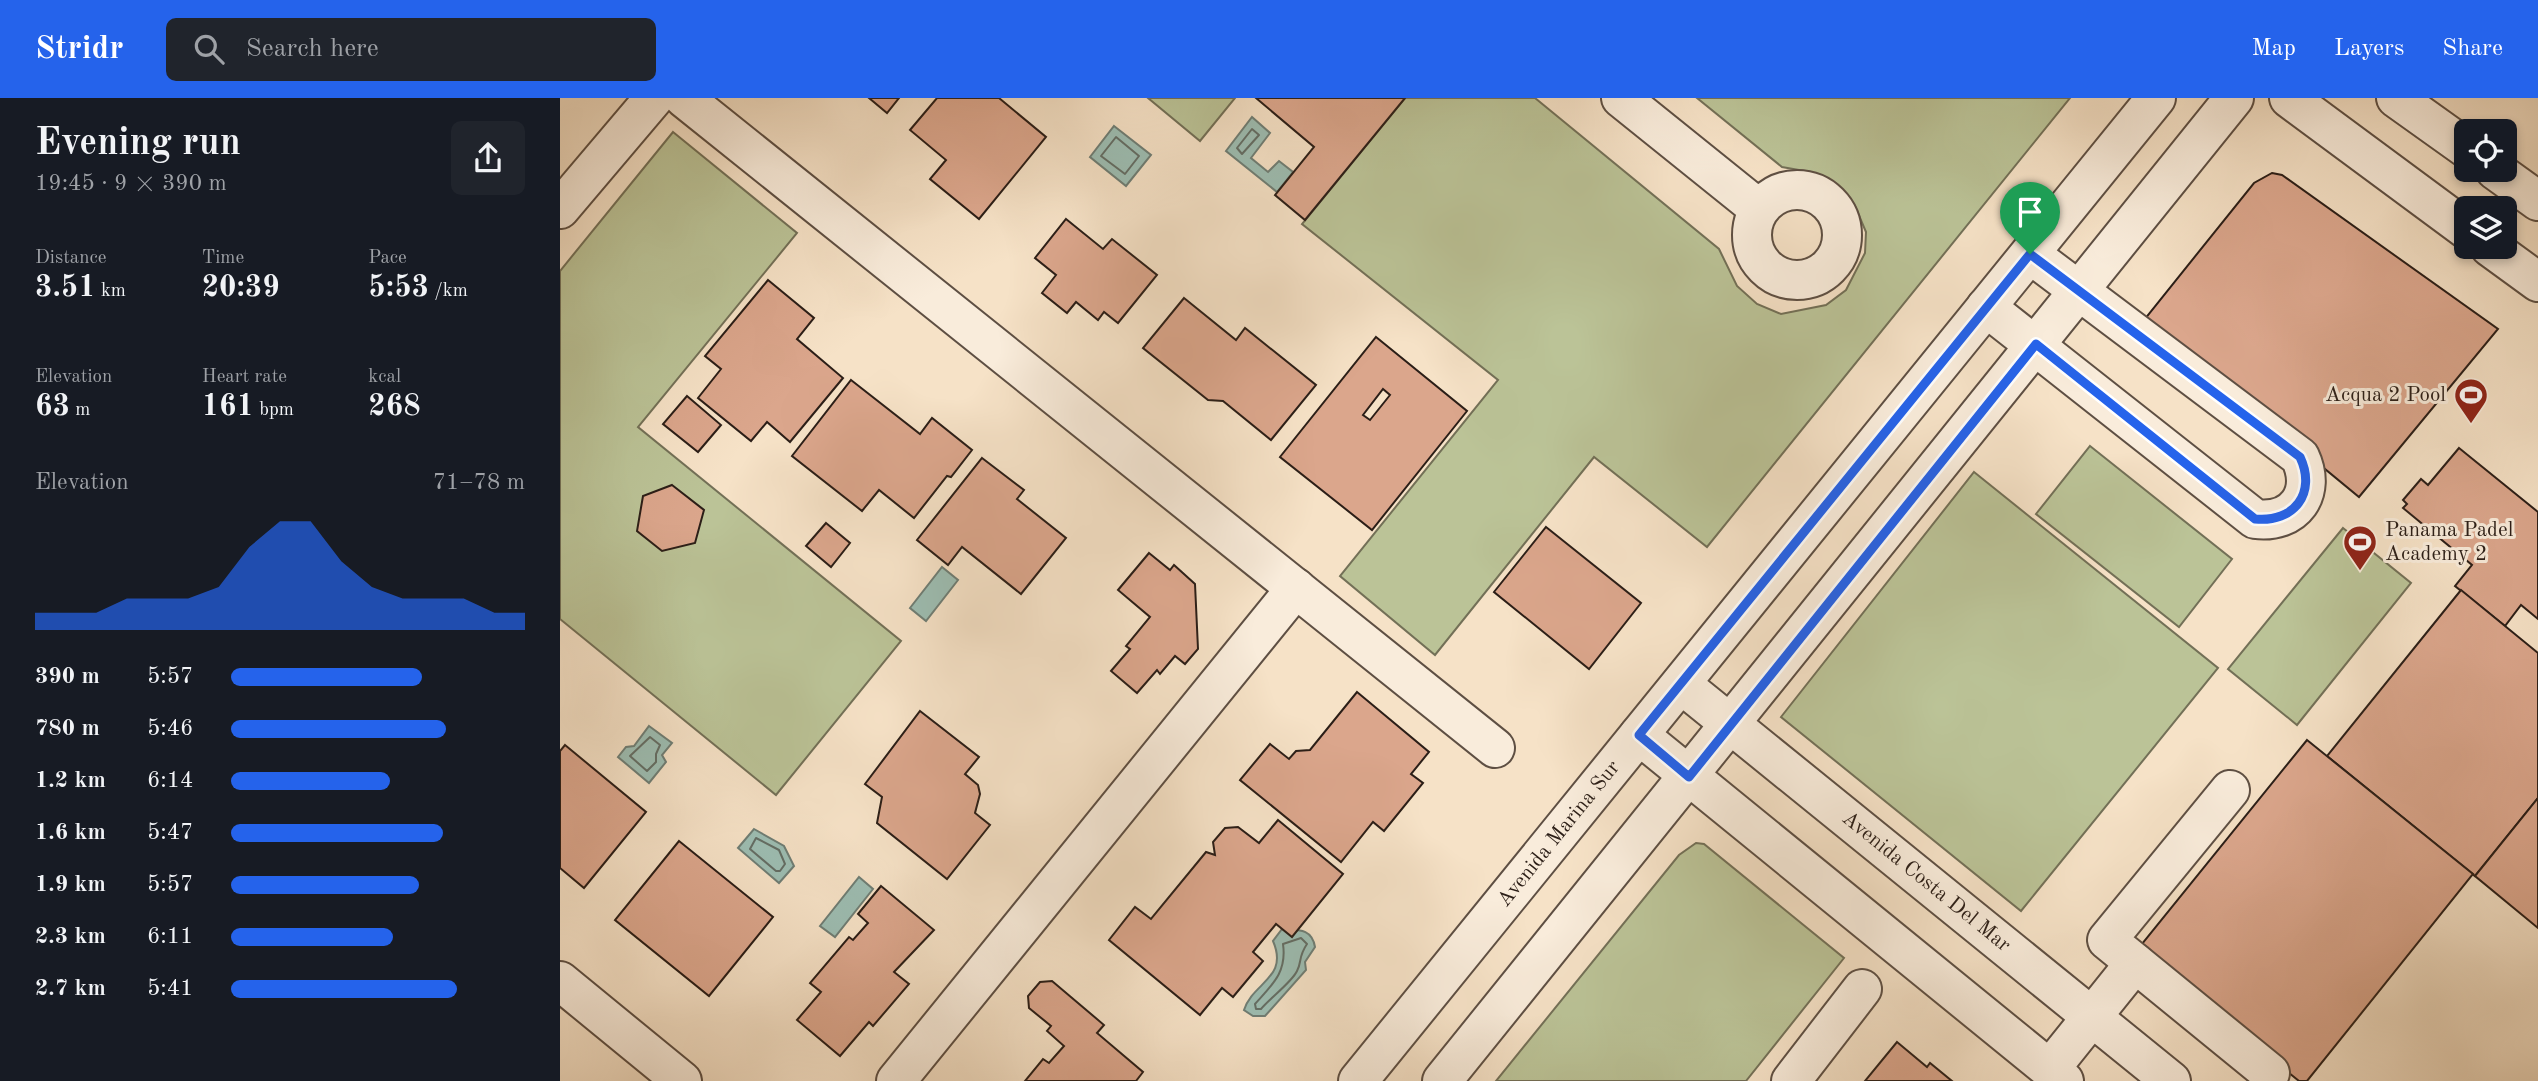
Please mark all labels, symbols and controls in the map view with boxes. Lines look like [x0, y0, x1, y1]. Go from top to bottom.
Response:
search box [166, 18, 656, 81]
icon: search [190, 30, 228, 68]
text: Stridr [35, 33, 124, 66]
text: Search here [246, 36, 379, 62]
text: Map [2252, 37, 2296, 61]
text: Layers [2334, 37, 2404, 61]
text: Share [2442, 37, 2503, 61]
map controls [2454, 119, 2517, 259]
button: locate [2454, 119, 2517, 182]
button: share [451, 121, 525, 195]
text: Evening run [35, 125, 241, 163]
text: 19:45 · 9 × 390 m [35, 172, 227, 195]
pin [2000, 182, 2060, 254]
icon: arrive [2011, 193, 2049, 231]
button: layers [2454, 196, 2517, 259]
text: Distance [35, 249, 107, 268]
text: Time [202, 249, 244, 268]
text: Pace [368, 249, 407, 268]
text: 3.51 [35, 273, 96, 303]
text: 20:39 [202, 273, 280, 303]
text: 5:53 [368, 273, 429, 303]
text: km [96, 282, 126, 301]
text: /km [429, 282, 468, 301]
text: Elevation [35, 368, 112, 387]
text: Heart rate [202, 368, 287, 387]
text: kcal [368, 368, 401, 387]
sports icon: Acqua 2 Pool [2452, 376, 2490, 425]
place label: Acqua 2 Pool [2325, 385, 2446, 406]
text: 63 [35, 392, 70, 422]
text: 161 [202, 392, 254, 422]
text: 268 [368, 392, 421, 422]
text: m [70, 401, 90, 420]
text: bpm [254, 401, 294, 420]
text: Elevation [35, 471, 129, 494]
text: 71–78 m [433, 471, 525, 494]
place label: Panama Padel Academy 2 [2385, 520, 2514, 565]
sports icon: Panama Padel Academy 2 [2341, 523, 2379, 572]
text: 390 m [35, 665, 100, 688]
text: 5:57 [147, 665, 193, 688]
text: 780 m [35, 717, 100, 740]
text: 5:46 [147, 717, 193, 740]
street label: Avenida Marina Sur [1494, 757, 1624, 911]
text: 1.2 km [35, 769, 106, 792]
text: 6:14 [147, 769, 193, 792]
street label: Avenida Costa Del Mar [1838, 808, 2015, 957]
text: 1.6 km [35, 821, 106, 844]
text: 5:47 [147, 821, 193, 844]
text: 1.9 km [35, 873, 106, 896]
text: 5:57 [147, 873, 193, 896]
text: 2.3 km [35, 925, 106, 948]
text: 6:11 [147, 925, 193, 948]
text: 2.7 km [35, 977, 106, 1000]
text: 5:41 [147, 977, 193, 1000]

